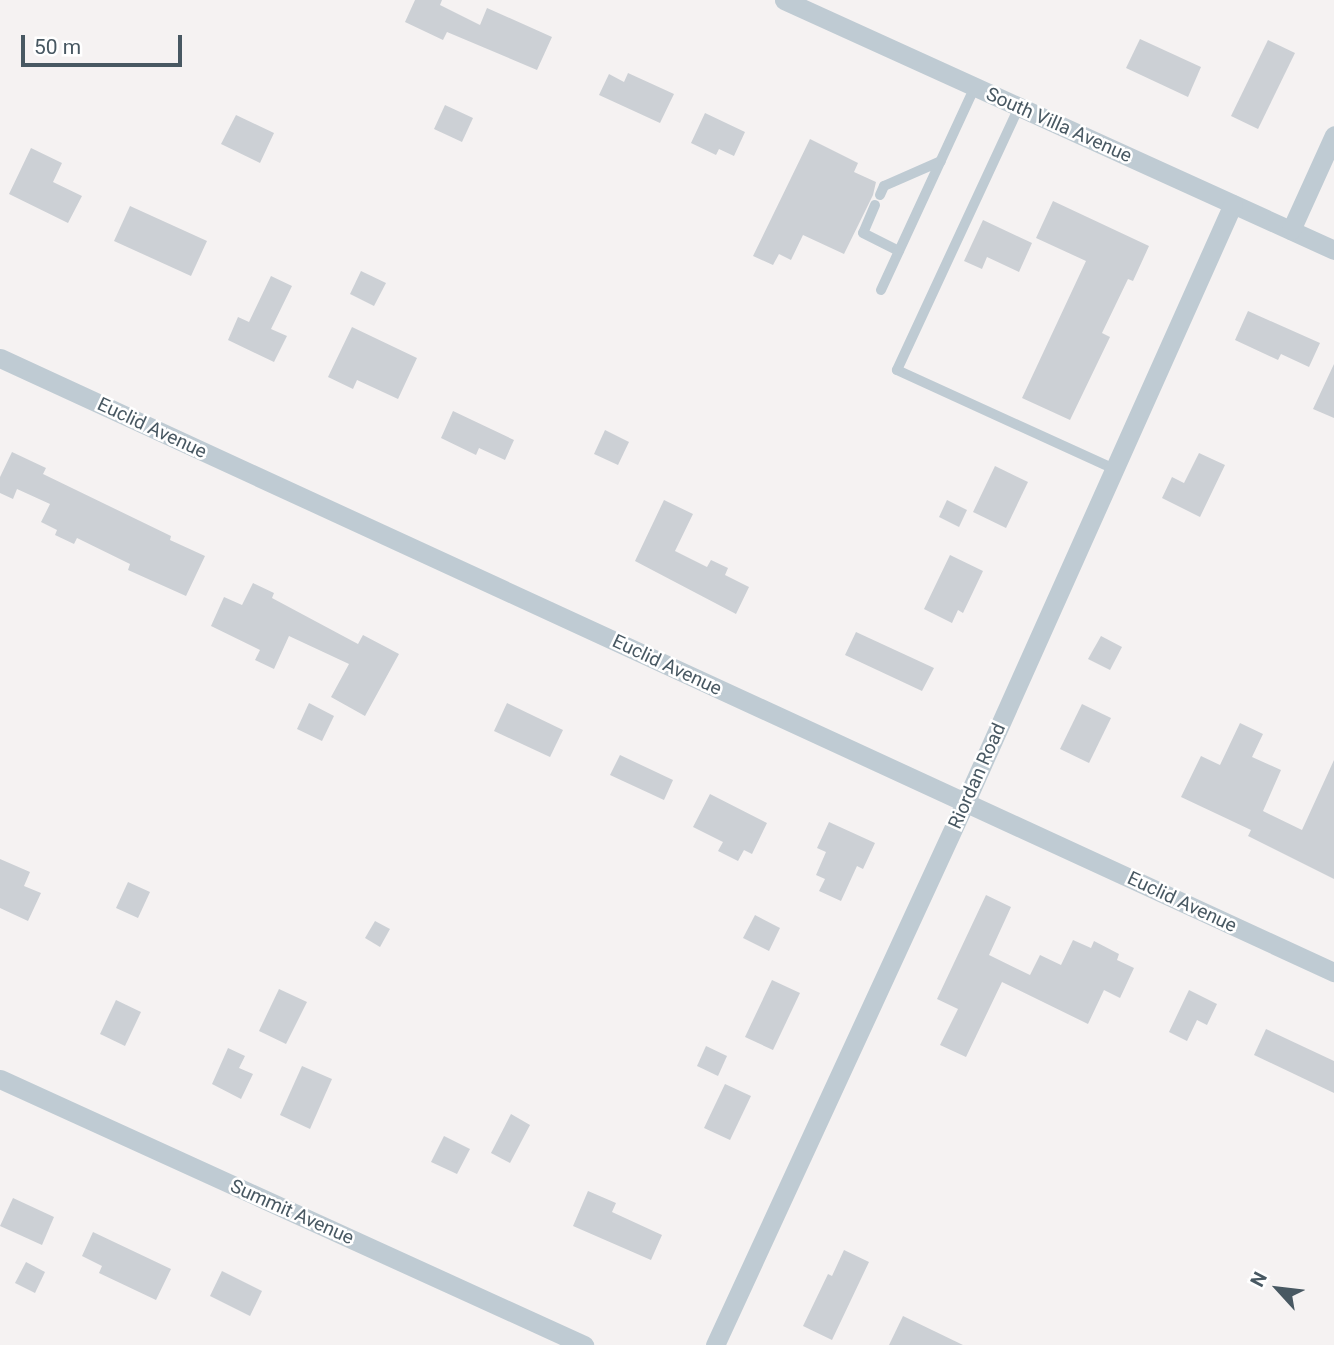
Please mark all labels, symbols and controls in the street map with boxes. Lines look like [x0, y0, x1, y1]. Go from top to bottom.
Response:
scale bar [24, 21, 186, 65]
text: 50 m [34, 35, 81, 59]
street label: South Villa Avenue [983, 83, 1135, 167]
street label: Euclid Avenue [94, 393, 210, 463]
street label: Euclid Avenue [609, 630, 725, 700]
street label: Riordan Road [944, 720, 1010, 832]
street label: Euclid Avenue [1124, 867, 1240, 937]
street label: Summit Avenue [227, 1175, 357, 1249]
north arrow [1243, 1254, 1313, 1324]
text: N [1246, 1268, 1272, 1290]

